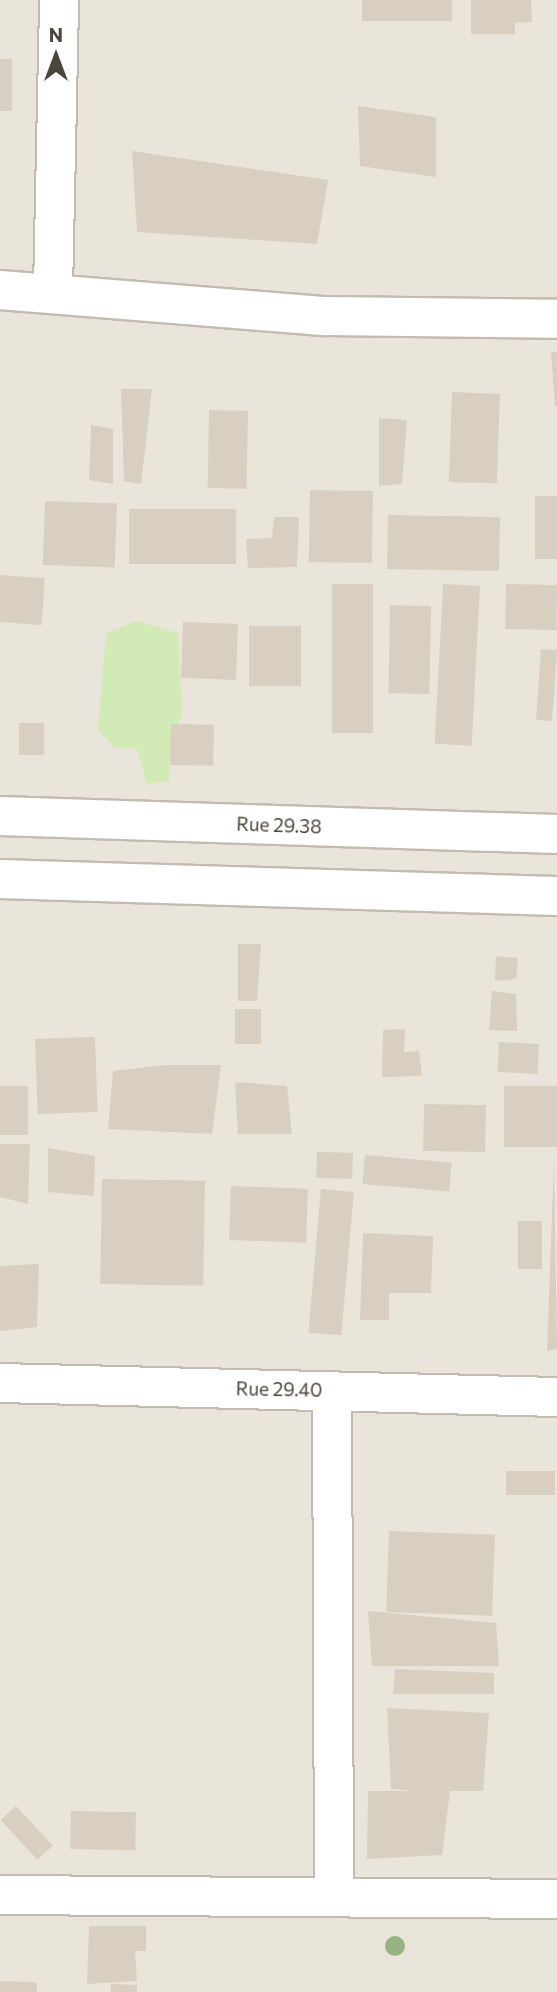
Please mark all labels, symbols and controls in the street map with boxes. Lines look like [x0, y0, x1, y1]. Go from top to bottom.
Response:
north arrow [21, 21, 91, 91]
text: N [49, 23, 63, 46]
street label: Rue 29.38 [236, 812, 322, 838]
street label: Rue 29.40 [236, 1377, 322, 1401]

